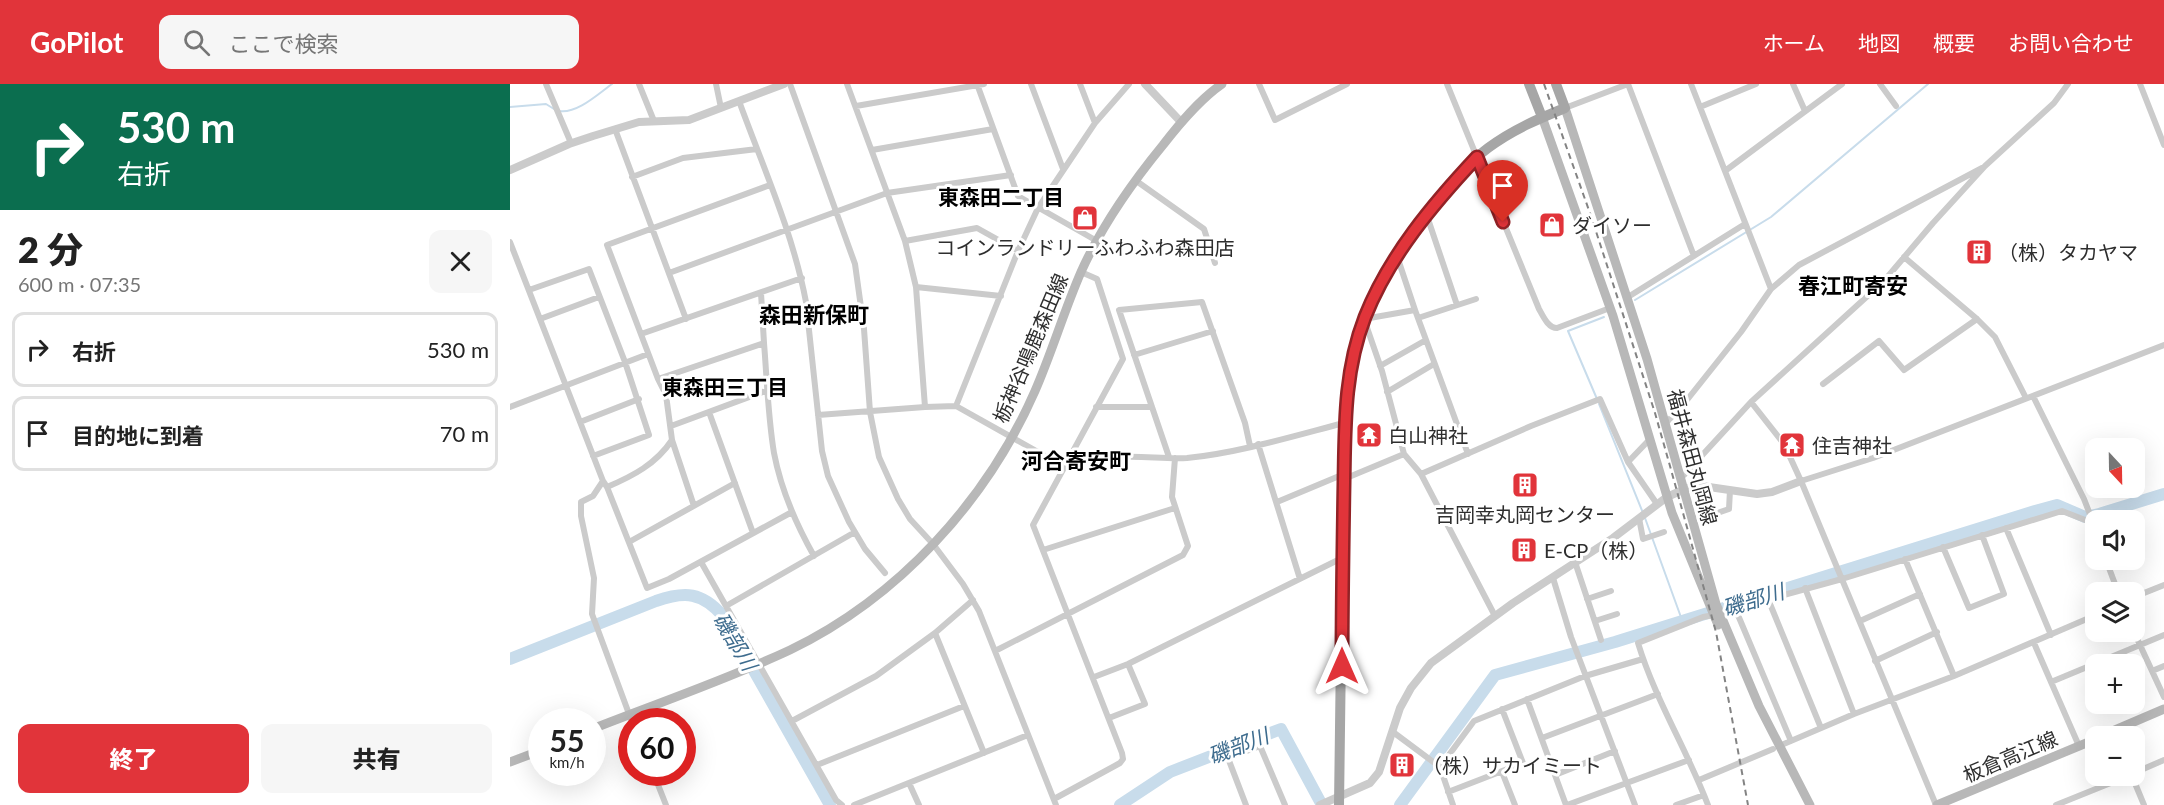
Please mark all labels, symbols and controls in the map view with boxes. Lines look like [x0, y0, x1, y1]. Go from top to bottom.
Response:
search box [159, 15, 579, 69]
text: GoPilot [30, 25, 123, 59]
icon: search [180, 26, 213, 59]
text: ここで検索 [228, 30, 338, 57]
text: ホーム [1763, 30, 1825, 55]
text: 地図 [1858, 30, 1900, 55]
text: 概要 [1933, 30, 1975, 55]
text: お問い合わせ [2008, 30, 2134, 55]
text: 530 m [117, 102, 235, 152]
icon: right [18, 108, 96, 186]
text: 右折 [117, 157, 171, 190]
pin [1477, 160, 1528, 222]
icon: arrive [1486, 169, 1519, 202]
district label: 東森田二丁目 [938, 184, 1064, 209]
shop icon: コインランドリーふわふわ森田店 [1070, 203, 1100, 233]
shop icon: ダイソー [1537, 210, 1567, 240]
place label: ダイソー [1572, 213, 1652, 237]
text: 2 分 [18, 227, 83, 271]
button: close [429, 230, 492, 293]
place label: コインランドリーふわふわ森田店 [935, 235, 1235, 259]
building icon: （株）タカヤマ [1964, 237, 1994, 267]
place label: （株）タカヤマ [1998, 240, 2138, 264]
street label: 栃神谷鳴鹿森田線 [988, 270, 1072, 426]
text: 600 m · 07:35 [18, 272, 141, 296]
district label: 春江町寄安 [1798, 272, 1908, 299]
district label: 森田新保町 [759, 301, 869, 328]
icon: right [21, 333, 54, 366]
text: 530 m [427, 336, 489, 363]
text: 右折 [72, 338, 116, 365]
district label: 東森田三丁目 [662, 374, 788, 399]
street label: 福井森田丸岡線 [1663, 386, 1723, 528]
icon: arrive [21, 417, 54, 450]
text: 70 m [440, 420, 489, 447]
temple icon: 白山神社 [1354, 420, 1384, 450]
text: 目的地に到着 [72, 422, 204, 449]
place label: 白山神社 [1388, 423, 1468, 447]
temple icon: 住吉神社 [1777, 430, 1807, 460]
place label: 住吉神社 [1812, 433, 1892, 457]
north arrow [2085, 438, 2145, 498]
map controls [2085, 438, 2145, 786]
district label: 河合寄安町 [1021, 447, 1131, 474]
building icon: 吉岡幸丸岡センター [1510, 470, 1540, 500]
place label: 吉岡幸丸岡センター [1435, 502, 1615, 526]
button: sound [2085, 510, 2145, 570]
building icon: E-CP（株） [1509, 535, 1539, 565]
place label: E-CP（株） [1544, 538, 1648, 562]
water label: 磯部川 [1719, 577, 1789, 620]
button: layers [2085, 582, 2145, 642]
water label: 磯部川 [709, 608, 764, 676]
position arrow [1310, 634, 1374, 698]
button: + [2085, 654, 2145, 714]
speed limit sign: 60 [618, 708, 696, 786]
water label: 磯部川 [1204, 721, 1274, 768]
text: 55 [550, 722, 584, 758]
button: 終了 [18, 724, 249, 793]
button: 共有 [261, 724, 492, 793]
street label: 板倉高江線 [1959, 725, 2061, 787]
button: − [2085, 726, 2145, 786]
building icon: （株）サカイミート [1387, 750, 1417, 780]
text: km/h [549, 753, 585, 771]
place label: （株）サカイミート [1422, 753, 1602, 777]

